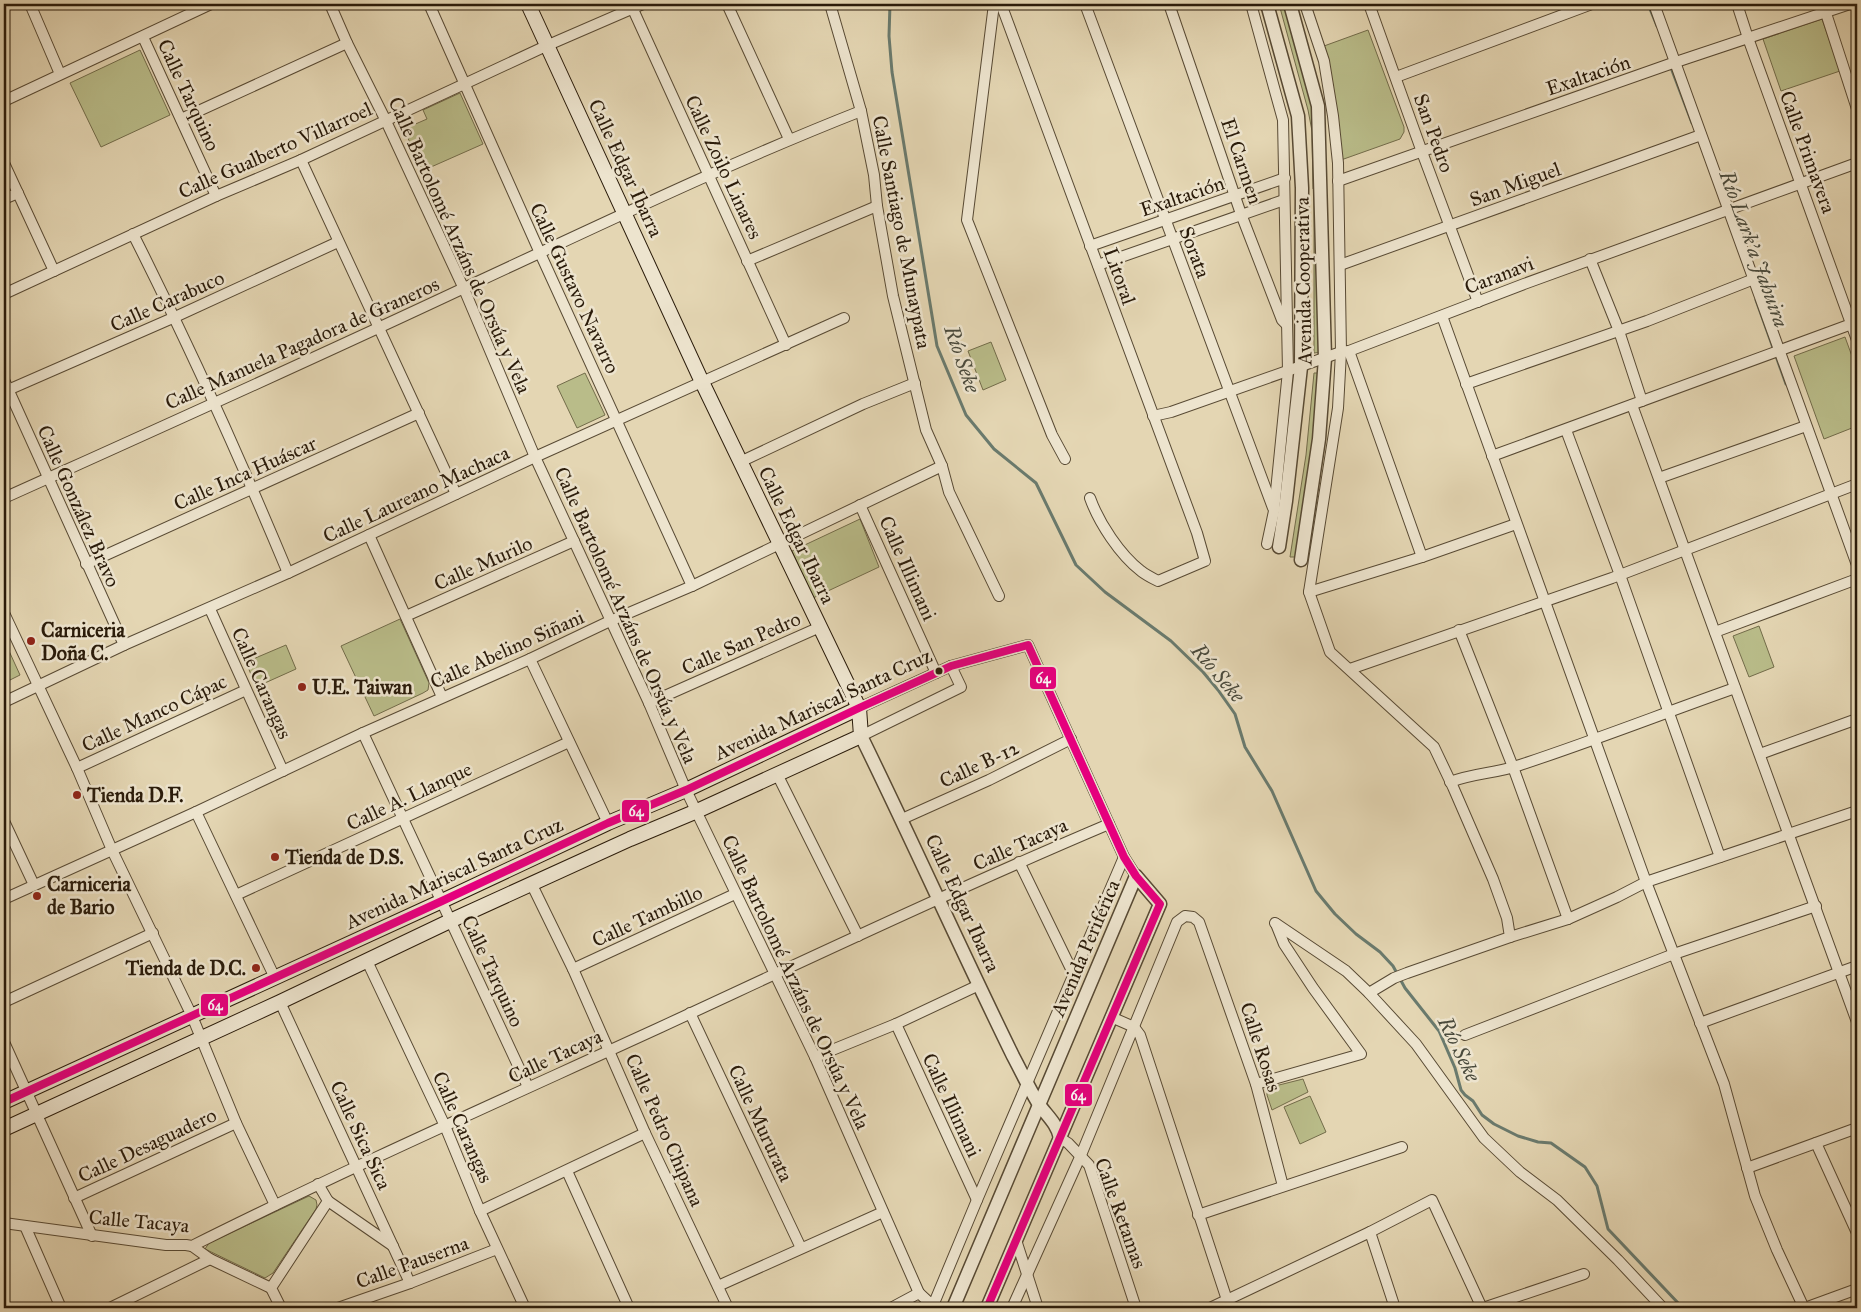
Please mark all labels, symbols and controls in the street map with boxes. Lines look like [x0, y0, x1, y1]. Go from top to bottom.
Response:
street label: Calle Tarquino [152, 35, 225, 155]
street label: Exaltación [1543, 49, 1633, 101]
street label: Calle Primavera [1775, 88, 1841, 217]
street label: San Pedro [1409, 90, 1459, 176]
street label: Calle Zoilo Linares [680, 91, 768, 243]
street label: Calle Bartolomé Arzáns de Orsúa y Vela [383, 93, 537, 398]
street label: Calle Edgar Ibarra [583, 95, 669, 242]
street label: Calle Gualberto Villarroel [175, 96, 376, 204]
street label: Calle Santiago de Munaypata [867, 113, 937, 351]
street label: El Carmen [1216, 115, 1268, 207]
street label: San Miguel [1466, 156, 1565, 212]
water label: Río Lark’a Jahuira [1713, 166, 1794, 331]
street label: Exaltación [1137, 170, 1227, 222]
street label: Avenida Cooperativa [1290, 196, 1316, 366]
street label: Calle Gustavo Navarro [525, 199, 625, 377]
street label: Sorata [1174, 223, 1216, 282]
street label: Litoral [1099, 244, 1142, 308]
street label: Caranavi [1461, 251, 1538, 299]
street label: Calle Carabuco [106, 265, 228, 337]
street label: Calle Manuela Pagadora de Graneros [161, 272, 443, 415]
water label: Río Seke [938, 321, 986, 397]
street label: Calle González Bravo [33, 421, 125, 591]
street label: Calle Inca Huáscar [170, 431, 321, 515]
street label: Calle Laureano Machaca [319, 440, 513, 548]
street label: Calle Bartolomé Arzáns de Orsúa y Vela [549, 463, 703, 768]
street label: Calle Edgar Ibarra [753, 463, 841, 608]
street label: Calle Illimani [874, 512, 942, 624]
street label: Calle Murilo [430, 531, 536, 595]
street label: Calle Abelino Siñani [426, 604, 588, 694]
street label: Calle San Pedro [678, 606, 804, 680]
place label: Carniceria Doña C. [41, 618, 126, 665]
street label: Calle Carangas [226, 624, 297, 743]
marker: Carniceria Doña C. [25, 635, 37, 647]
water label: Río Seke [1185, 637, 1251, 709]
street label: Avenida Mariscal Santa Cruz [710, 643, 935, 765]
unlabelled marker [934, 666, 944, 676]
line badge: 64 [1029, 666, 1057, 690]
street label: Calle Manco Cápac [78, 669, 230, 757]
text: 64 [1036, 670, 1052, 688]
place label: U.E. Taiwan [312, 675, 413, 699]
marker: U.E. Taiwan [296, 681, 308, 693]
street label: Calle B-12 [936, 735, 1023, 793]
street label: Calle A. Llanque [343, 756, 476, 836]
place label: Tienda D.F. [86, 783, 183, 807]
marker: Tienda D.F. [71, 789, 83, 801]
line badge: 64 [621, 799, 650, 823]
text: 64 [629, 803, 645, 821]
street label: Avenida Mariscal Santa Cruz [341, 812, 566, 934]
street label: Calle Tacaya [969, 812, 1071, 875]
street label: Calle Edgar Ibarra [920, 830, 1006, 977]
street label: Calle Bartolomé Arzáns de Orsúa y Vela [717, 831, 875, 1134]
place label: Tienda de D.S. [284, 845, 404, 869]
marker: Tienda de D.S. [269, 851, 281, 863]
place label: Carniceria de Bario [47, 872, 132, 919]
street label: Avenida Periférica [1045, 875, 1125, 1021]
street label: Calle Tambillo [588, 880, 706, 952]
marker: Carniceria de Bario [31, 890, 43, 902]
street label: Calle Tarquino [456, 911, 529, 1031]
place label: Tienda de D.C. [124, 956, 246, 980]
marker: Tienda de D.C. [250, 962, 262, 974]
line badge: 64 [200, 993, 229, 1017]
text: 64 [208, 997, 224, 1015]
street label: Calle Rosas [1235, 999, 1287, 1095]
water label: Río Seke [1432, 1011, 1486, 1087]
street label: Calle Tacaya [504, 1024, 606, 1088]
street label: Calle Illimani [917, 1049, 987, 1161]
street label: Calle Pedro Chipana [621, 1050, 710, 1211]
street label: Calle Mururata [723, 1061, 799, 1186]
street label: Calle Carangas [427, 1068, 498, 1187]
street label: Calle Sica Sica [325, 1077, 397, 1194]
line badge: 64 [1064, 1083, 1093, 1107]
text: 64 [1071, 1087, 1087, 1105]
street label: Calle Desaguadero [74, 1102, 220, 1188]
street label: Calle Retamas [1090, 1154, 1152, 1272]
street label: Calle Tacaya [88, 1205, 191, 1237]
street label: Calle Pauserna [352, 1230, 472, 1293]

